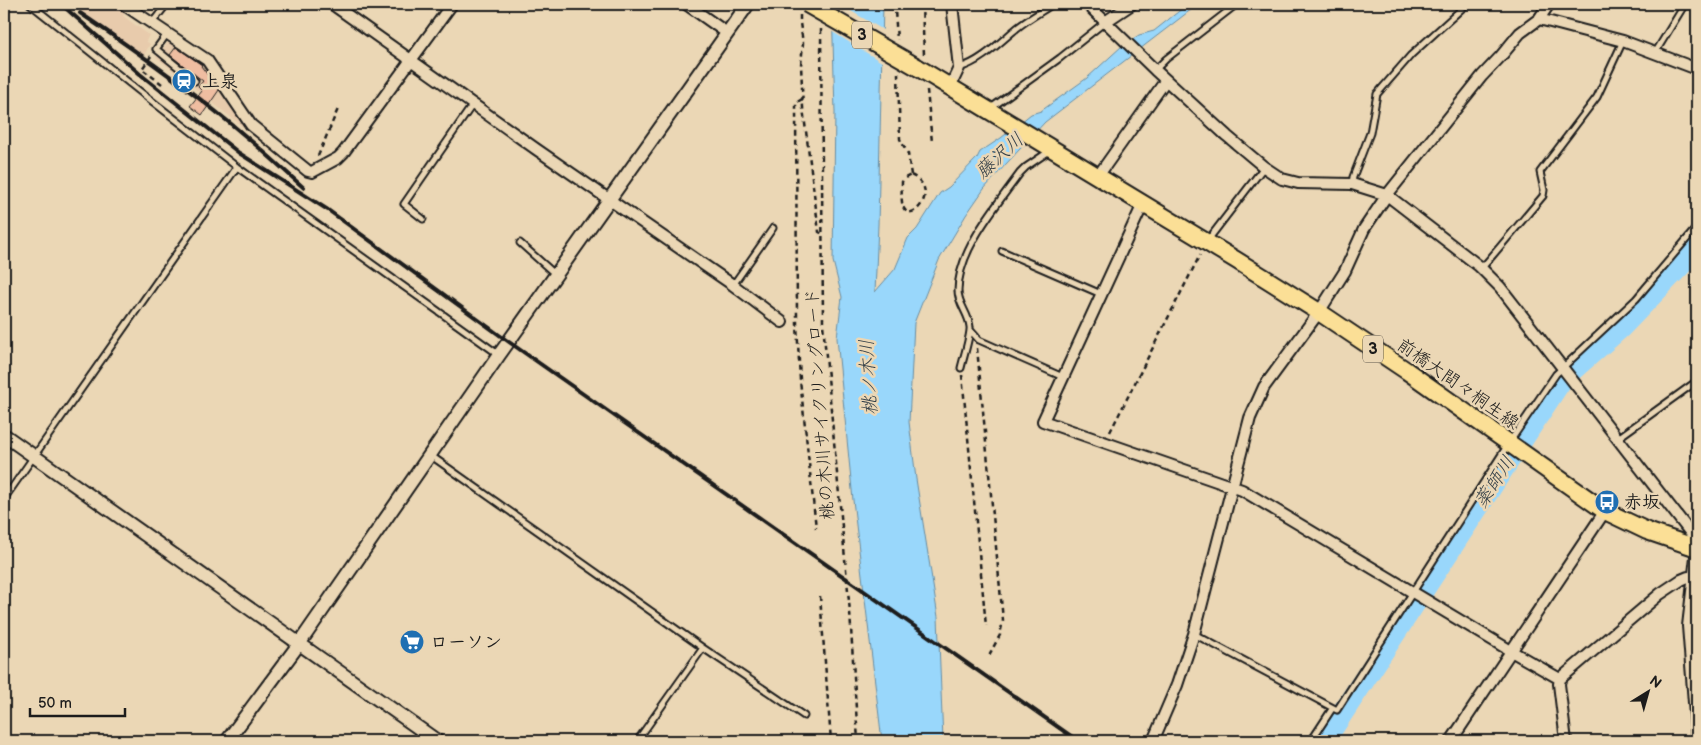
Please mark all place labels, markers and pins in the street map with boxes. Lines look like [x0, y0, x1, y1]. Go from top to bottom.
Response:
station icon: 上泉 [171, 68, 197, 94]
place label: 上泉 [202, 71, 238, 92]
bus stop icon: 赤坂 [1594, 489, 1620, 515]
place label: 赤坂 [1624, 492, 1660, 513]
supermarket icon: ローソン [399, 629, 425, 655]
place label: ローソン [430, 632, 502, 653]

